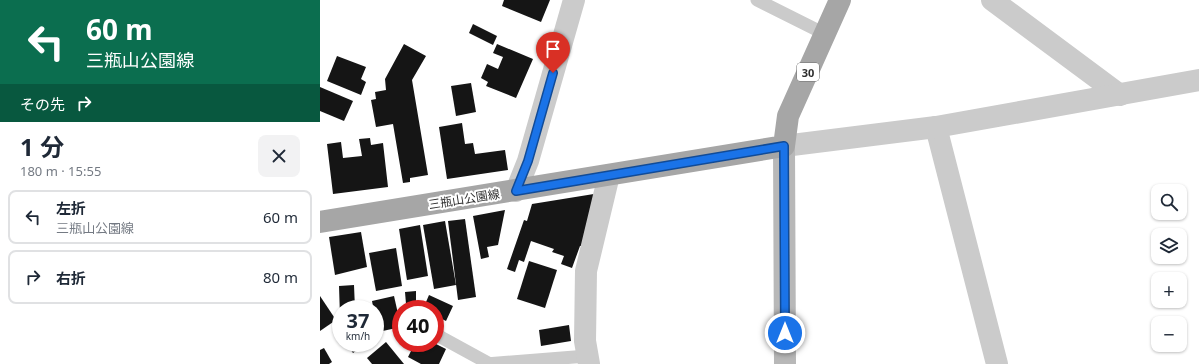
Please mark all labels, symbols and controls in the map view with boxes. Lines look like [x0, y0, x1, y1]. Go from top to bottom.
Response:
text: 60 m [86, 10, 153, 48]
icon: left [20, 16, 72, 68]
pin [536, 32, 570, 73]
icon: arrive [542, 38, 564, 60]
text: 三瓶山公園線 [86, 48, 194, 72]
road number: 30 [797, 63, 819, 81]
icon: right [73, 92, 95, 114]
text: その先 [20, 94, 65, 114]
text: 1 分 [20, 130, 64, 163]
button: close [258, 135, 300, 177]
text: 180 m · 15:55 [20, 162, 101, 180]
map controls [1151, 184, 1187, 352]
button: search [1151, 184, 1187, 220]
street label: 三瓶山公園線 [427, 185, 501, 213]
text: 左折 [56, 198, 86, 218]
icon: left [22, 206, 44, 228]
text: 60 m [263, 207, 298, 227]
text: 三瓶山公園線 [56, 219, 134, 237]
button: layers [1151, 228, 1187, 264]
icon: right [22, 266, 44, 288]
text: 80 m [263, 267, 298, 287]
text: 右折 [56, 268, 86, 288]
button: + [1151, 272, 1187, 308]
speed limit sign: 40 [392, 300, 444, 352]
text: 37 [347, 307, 369, 334]
position arrow [764, 312, 806, 354]
button: − [1151, 316, 1187, 352]
text: km/h [346, 329, 370, 343]

